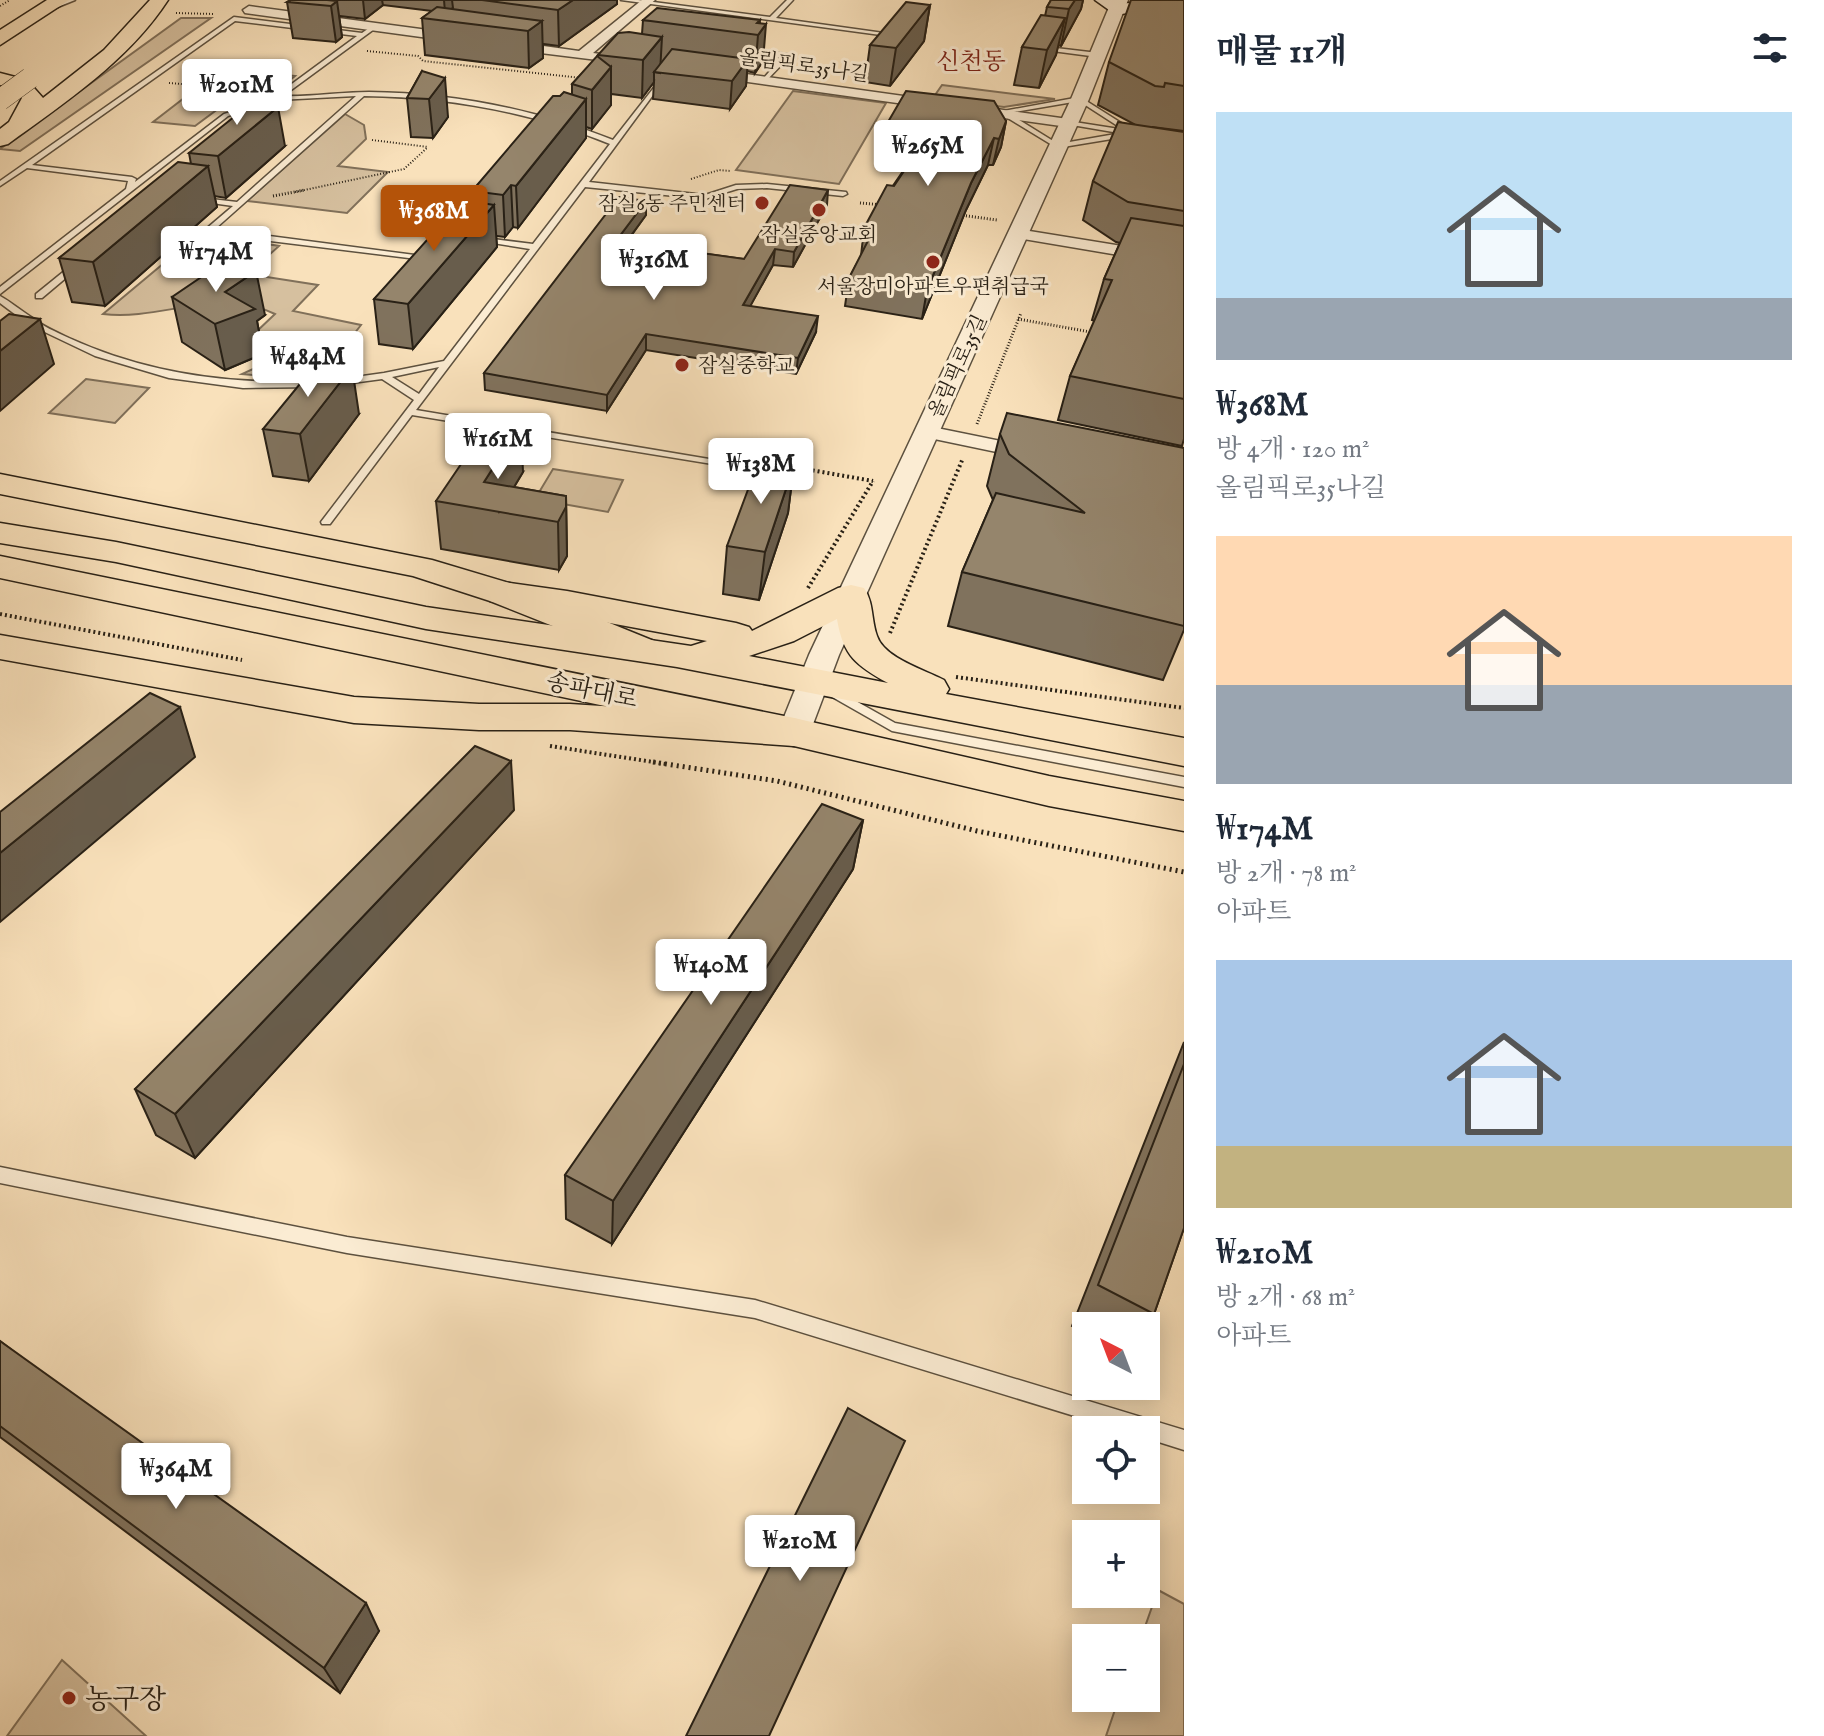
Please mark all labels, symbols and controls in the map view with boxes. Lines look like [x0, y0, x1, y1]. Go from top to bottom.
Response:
icon: filters [1748, 26, 1792, 70]
text: 매물 11개 [1216, 31, 1347, 74]
street label: 올림픽로35나길 [737, 45, 870, 88]
district label: 신천동 [936, 47, 1006, 78]
pin: ₩201M [181, 59, 293, 127]
text: ₩201M [200, 68, 274, 101]
pin: ₩265M [872, 120, 984, 188]
text: ₩265M [892, 129, 964, 162]
icon: home [1432, 164, 1576, 308]
pin: ₩368M [378, 185, 490, 253]
place label: 잠실6동 주민센터 [598, 192, 746, 217]
text: ₩368M [399, 194, 469, 227]
marker: 잠실6동 주민센터 [753, 194, 771, 212]
marker: 잠실중앙교회 [810, 201, 828, 219]
place label: 잠실중앙교회 [761, 223, 877, 248]
pin: ₩174M [160, 226, 272, 294]
pin: ₩316M [598, 234, 710, 302]
text: ₩174M [179, 235, 253, 268]
text: ₩316M [619, 243, 689, 276]
marker: 서울장미아파트우편취급국 [924, 253, 942, 271]
place label: 서울장미아파트우편취급국 [817, 275, 1049, 300]
street label: 올림픽로35길 [924, 311, 993, 422]
pin: ₩484M [252, 331, 364, 399]
text: ₩484M [270, 340, 346, 373]
place label: 잠실중학교 [698, 354, 795, 379]
marker: 잠실중학교 [673, 356, 691, 374]
text: ₩368M [1216, 384, 1308, 427]
pin: ₩161M [442, 413, 554, 481]
text: ₩161M [463, 422, 533, 455]
text: 방 4개 · 120 m² [1216, 433, 1369, 466]
pin: ₩138M [705, 438, 817, 506]
text: ₩138M [726, 447, 796, 480]
text: 올림픽로35나길 [1216, 472, 1386, 505]
icon: home [1432, 588, 1576, 732]
street label: 송파대로 [543, 667, 640, 716]
text: ₩174M [1216, 808, 1313, 851]
text: 방 2개 · 78 m² [1216, 857, 1357, 890]
text: 아파트 [1216, 896, 1291, 929]
pin: ₩140M [655, 939, 767, 1007]
text: ₩140M [674, 948, 748, 981]
icon: home [1432, 1012, 1576, 1156]
text: ₩210M [1216, 1232, 1313, 1275]
text: 방 2개 · 68 m² [1216, 1281, 1355, 1314]
north arrow [1072, 1312, 1160, 1400]
map controls [1072, 1312, 1160, 1712]
text: 아파트 [1216, 1320, 1291, 1353]
button: locate [1072, 1416, 1160, 1504]
pin: ₩364M [120, 1443, 232, 1511]
text: ₩364M [139, 1452, 213, 1485]
pin: ₩210M [744, 1515, 856, 1583]
button: + [1072, 1520, 1160, 1608]
text: ₩210M [763, 1524, 837, 1557]
button: − [1072, 1624, 1160, 1712]
place label: 농구장 [85, 1683, 166, 1718]
marker: 농구장 [60, 1689, 78, 1707]

